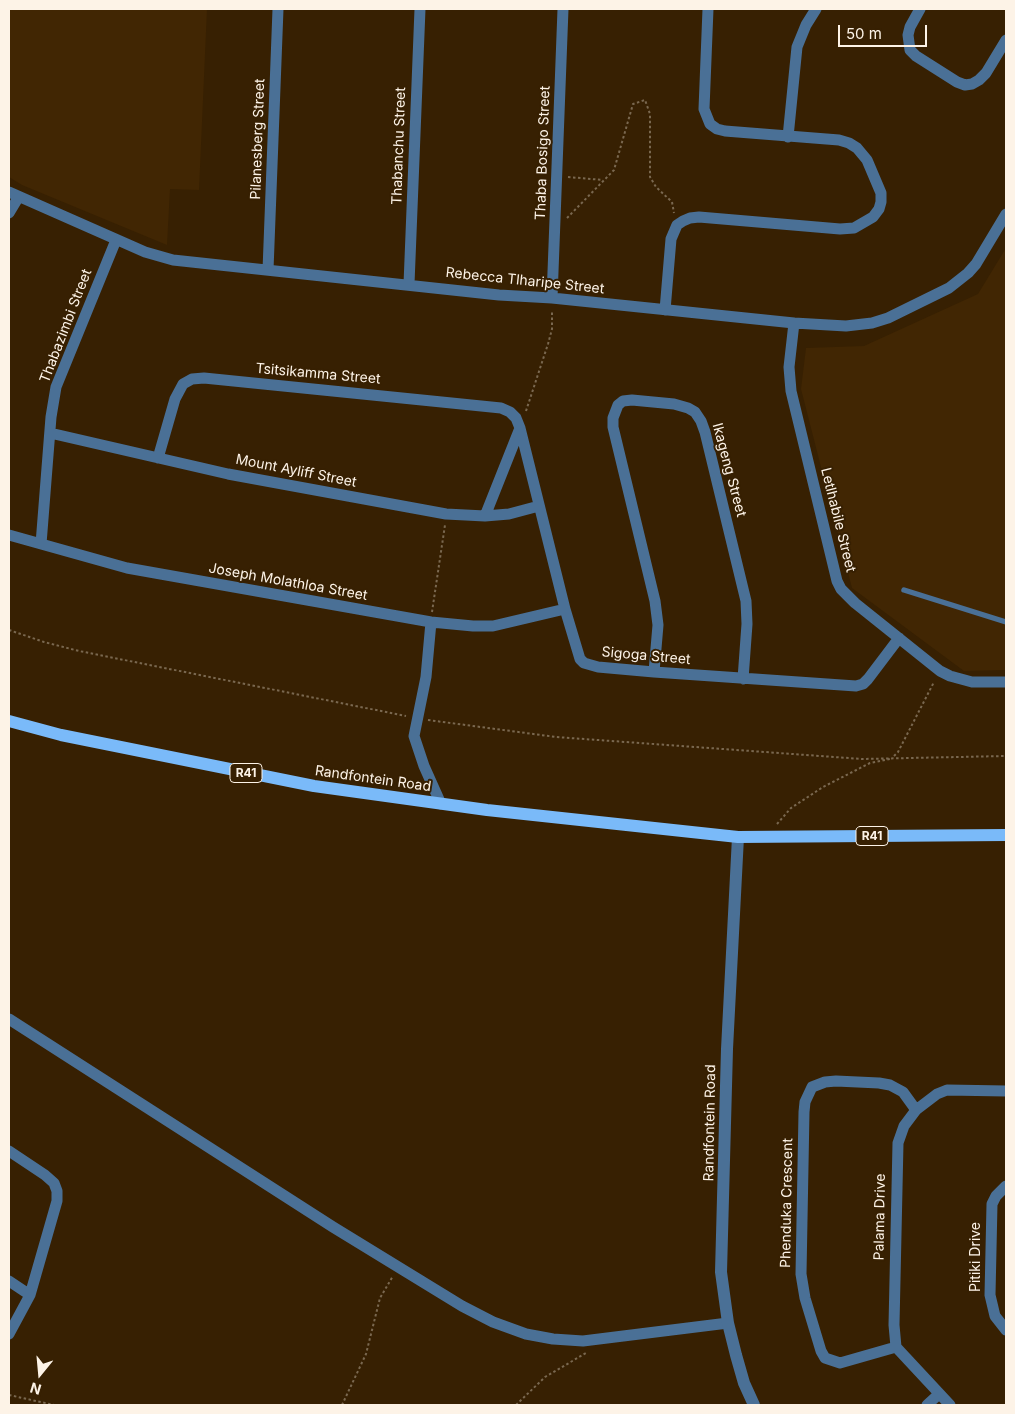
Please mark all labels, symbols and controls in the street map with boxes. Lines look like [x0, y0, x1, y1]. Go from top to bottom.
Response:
scale bar [840, 15, 929, 47]
text: 50 m [846, 24, 882, 43]
street label: Pilanesberg Street [247, 78, 269, 200]
street label: Thaba Bosigo Street [532, 86, 554, 220]
street label: Thabanchu Street [389, 87, 409, 205]
street label: Rebecca Tlharipe Street [445, 264, 605, 298]
street label: Thabazimbi Street [37, 267, 95, 385]
street label: Tsitsikamma Street [255, 360, 381, 388]
street label: Ikageng Street [708, 421, 750, 519]
street label: Mount Ayliff Street [234, 451, 358, 491]
street label: Letlhabile Street [817, 466, 859, 574]
street label: Joseph Molathloa Street [207, 560, 369, 604]
street label: Sigoga Street [601, 644, 691, 668]
street label: Randfontein Road [314, 763, 432, 795]
road number: R41 [230, 764, 262, 782]
road number: R41 [856, 826, 888, 846]
street label: Randfontein Road [701, 1064, 719, 1182]
street label: Phenduka Crescent [777, 1138, 797, 1268]
street label: Palama Drive [871, 1173, 889, 1261]
street label: Pitiki Drive [968, 1222, 984, 1292]
north arrow [15, 1349, 65, 1399]
text: N [28, 1379, 43, 1399]

